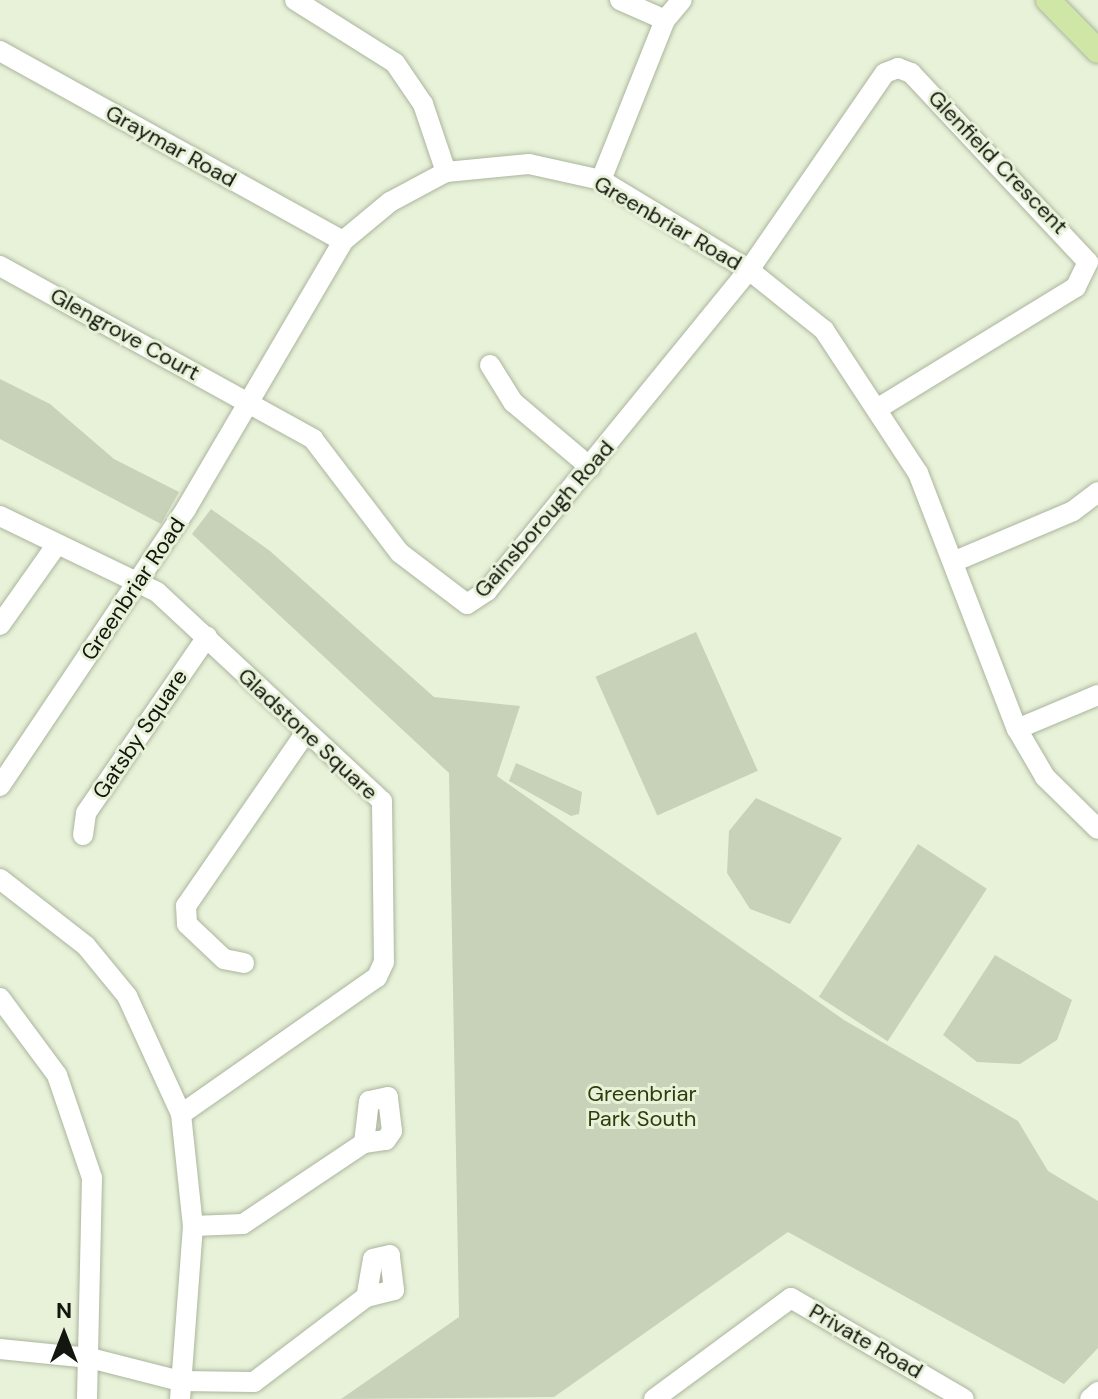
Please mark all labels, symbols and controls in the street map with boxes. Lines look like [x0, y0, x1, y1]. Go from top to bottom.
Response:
street label: Glenfield Crescent [923, 85, 1073, 239]
street label: Graymar Road [101, 99, 241, 193]
street label: Greenbriar Road [589, 170, 747, 276]
street label: Glengrove Court [46, 282, 204, 386]
street label: Gainsborough Road [469, 435, 619, 603]
street label: Greenbriar Road [76, 513, 190, 665]
street label: Gladstone Square [233, 662, 383, 806]
street label: Gatsby Square [87, 664, 193, 804]
park label: Greenbriar Park South [587, 1080, 697, 1132]
north arrow [24, 1295, 104, 1375]
text: N [56, 1296, 72, 1325]
street label: Private Road [805, 1298, 927, 1384]

